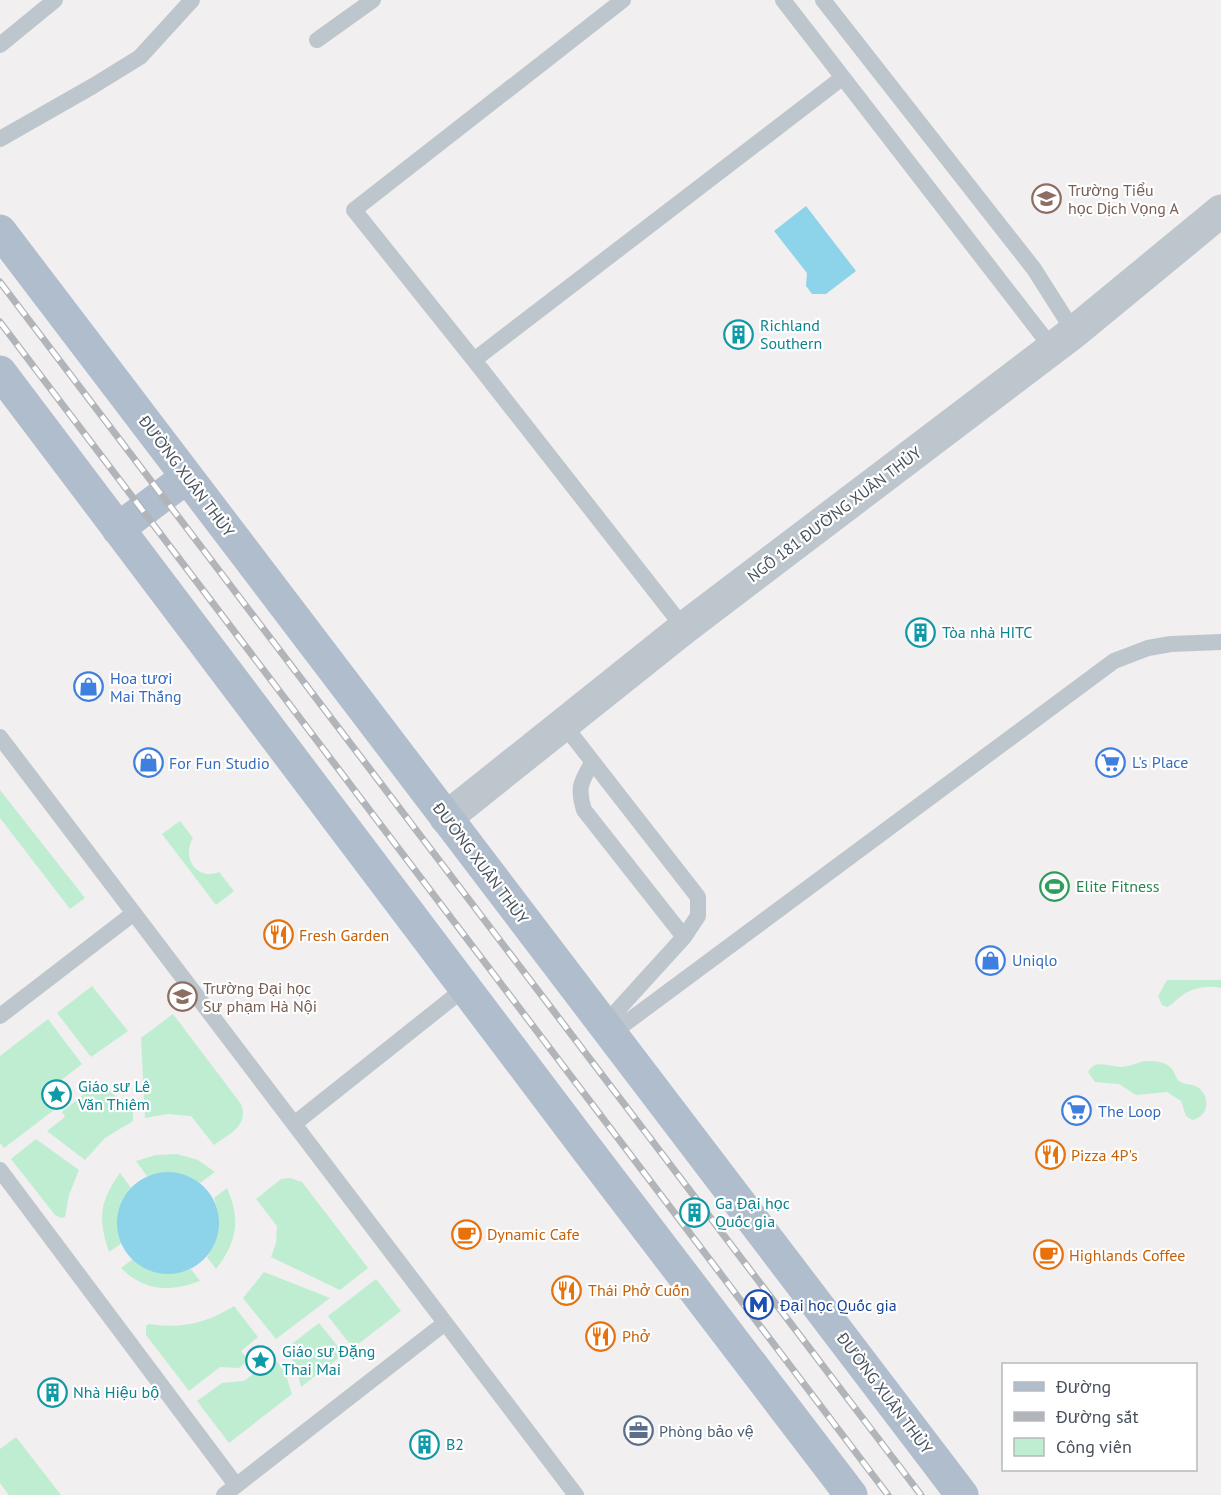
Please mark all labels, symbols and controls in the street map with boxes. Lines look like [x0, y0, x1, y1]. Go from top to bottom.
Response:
place label: Trường Tiểu học Dịch Vọng A [1068, 180, 1180, 218]
school or university icon: Trường Tiểu học Dịch Vọng A [1031, 183, 1063, 215]
place label: Richland Southern [760, 315, 822, 353]
building icon: Richland Southern [723, 318, 755, 350]
street label: ĐƯỜNG XUÂN THỦY [134, 411, 239, 541]
street label: NGÕ 181 ĐƯỜNG XUÂN THỦY [743, 442, 925, 586]
building icon: Tòa nhà HITC [905, 616, 937, 648]
place label: Tòa nhà HITC [942, 622, 1032, 642]
place label: Hoa tươi Mai Thắng [110, 668, 182, 706]
shop icon: Hoa tươi Mai Thắng [73, 671, 105, 703]
supermarket icon: L's Place [1095, 746, 1127, 778]
shop icon: For Fun Studio [132, 747, 164, 779]
place label: L's Place [1132, 752, 1188, 772]
place label: For Fun Studio [169, 753, 270, 773]
street label: ĐƯỜNG XUÂN THỦY [428, 798, 533, 928]
sports icon: Elite Fitness [1039, 870, 1071, 902]
place label: Elite Fitness [1076, 876, 1160, 896]
restaurant icon: Fresh Garden [262, 919, 294, 951]
place label: Fresh Garden [299, 925, 389, 945]
shop icon: Uniqlo [975, 944, 1007, 976]
place label: Uniqlo [1012, 950, 1057, 970]
place label: Trường Đại học Sư phạm Hà Nội [203, 978, 317, 1016]
school or university icon: Trường Đại học Sư phạm Hà Nội [166, 981, 198, 1013]
place label: Giáo sư Lê Văn Thiêm [77, 1076, 150, 1114]
place icon: Giáo sư Lê Văn Thiêm [41, 1079, 73, 1111]
supermarket icon: The Loop [1061, 1095, 1093, 1127]
place label: The Loop [1098, 1101, 1161, 1121]
restaurant icon: Pizza 4P's [1034, 1139, 1066, 1171]
place label: Pizza 4P's [1071, 1145, 1138, 1165]
place label: Ga Đại học Quốc gia [715, 1193, 790, 1231]
building icon: Ga Đại học Quốc gia [678, 1196, 710, 1228]
cafe icon: Dynamic Cafe [450, 1218, 482, 1250]
place label: Dynamic Cafe [487, 1224, 580, 1244]
cafe icon: Highlands Coffee [1032, 1239, 1064, 1271]
place label: Highlands Coffee [1069, 1245, 1185, 1265]
restaurant icon: Thái Phở Cuốn [551, 1274, 583, 1306]
place label: Thái Phở Cuốn [588, 1280, 689, 1300]
metro station icon: Đại học Quốc gia [743, 1289, 775, 1321]
place label: Đại học Quốc gia [779, 1295, 897, 1315]
restaurant icon: Phở [585, 1320, 617, 1352]
place label: Phở [622, 1326, 651, 1346]
street label: ĐƯỜNG XUÂN THỦY [832, 1328, 937, 1458]
place label: Giáo sư Đặng Thai Mai [282, 1341, 375, 1379]
place icon: Giáo sư Đặng Thai Mai [245, 1344, 277, 1376]
legend [1002, 1363, 1197, 1471]
text: Đường [1055, 1375, 1111, 1398]
building icon: Nhà Hiệu bộ [36, 1376, 68, 1408]
place label: Nhà Hiệu bộ [73, 1382, 159, 1402]
text: Đường sắt [1055, 1405, 1139, 1428]
office icon: Phòng bảo vệ [622, 1415, 654, 1447]
place label: Phòng bảo vệ [659, 1421, 754, 1441]
building icon: B2 [409, 1428, 441, 1460]
place label: B2 [446, 1434, 464, 1454]
text: Công viên [1056, 1435, 1132, 1458]

